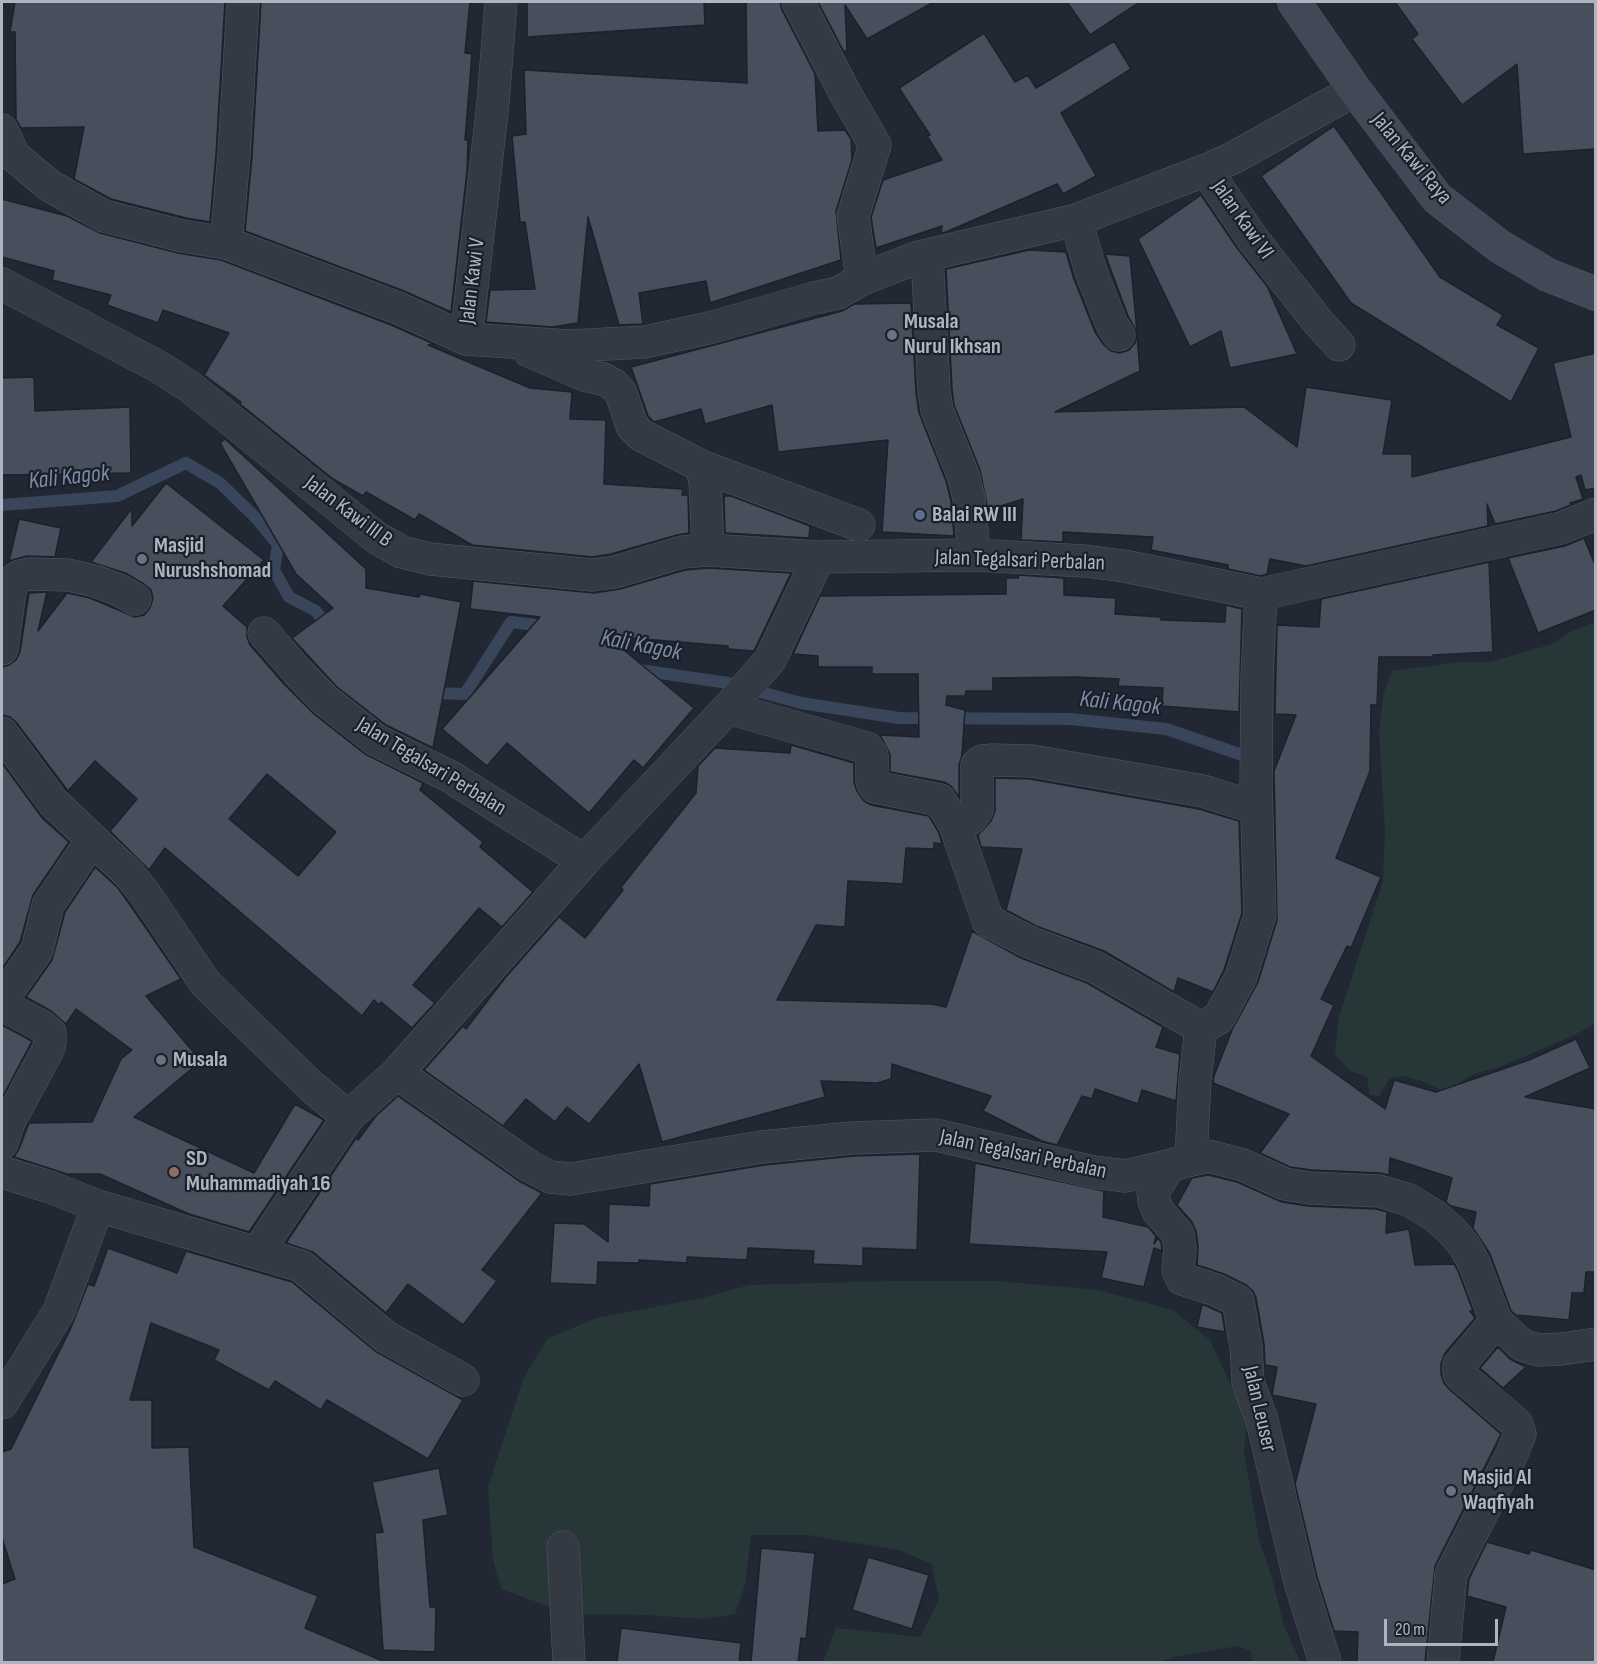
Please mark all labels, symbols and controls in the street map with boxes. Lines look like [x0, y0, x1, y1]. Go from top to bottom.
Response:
street label: Jalan Kawi Raya [1365, 108, 1457, 210]
street label: Jalan Kawi VI [1205, 175, 1279, 265]
street label: Jalan Kawi V [455, 236, 491, 326]
place label: Musala Nurul Ikhsan [904, 309, 1001, 360]
marker: Musala Nurul Ikhsan [885, 328, 899, 342]
water label: Kali Kagok [27, 459, 111, 497]
street label: Jalan Kawi III B [299, 470, 397, 554]
place label: Balai RW III [932, 502, 1017, 528]
marker: Balai RW III [913, 508, 927, 522]
place label: Masjid Nurushshomad [154, 533, 271, 584]
street label: Jalan Tegalsari Perbalan [935, 545, 1105, 577]
marker: Masjid Nurushshomad [135, 552, 149, 566]
water label: Kali Kagok [598, 624, 684, 668]
water label: Kali Kagok [1078, 685, 1162, 723]
street label: Jalan Tegalsari Perbalan [351, 712, 511, 822]
place label: Musala [173, 1047, 227, 1073]
marker: Musala [154, 1053, 168, 1067]
street label: Jalan Tegalsari Perbalan [937, 1124, 1109, 1186]
place label: SD Muhammadiyah 16 [186, 1146, 331, 1198]
marker: SD Muhammadiyah 16 [167, 1165, 181, 1179]
street label: Jalan Leuser [1236, 1363, 1282, 1455]
place label: Masjid Al Waqfiyah [1463, 1465, 1534, 1516]
marker: Masjid Al Waqfiyah [1444, 1484, 1458, 1498]
scale bar [1387, 1607, 1501, 1645]
text: 20 m [1395, 1619, 1425, 1640]

